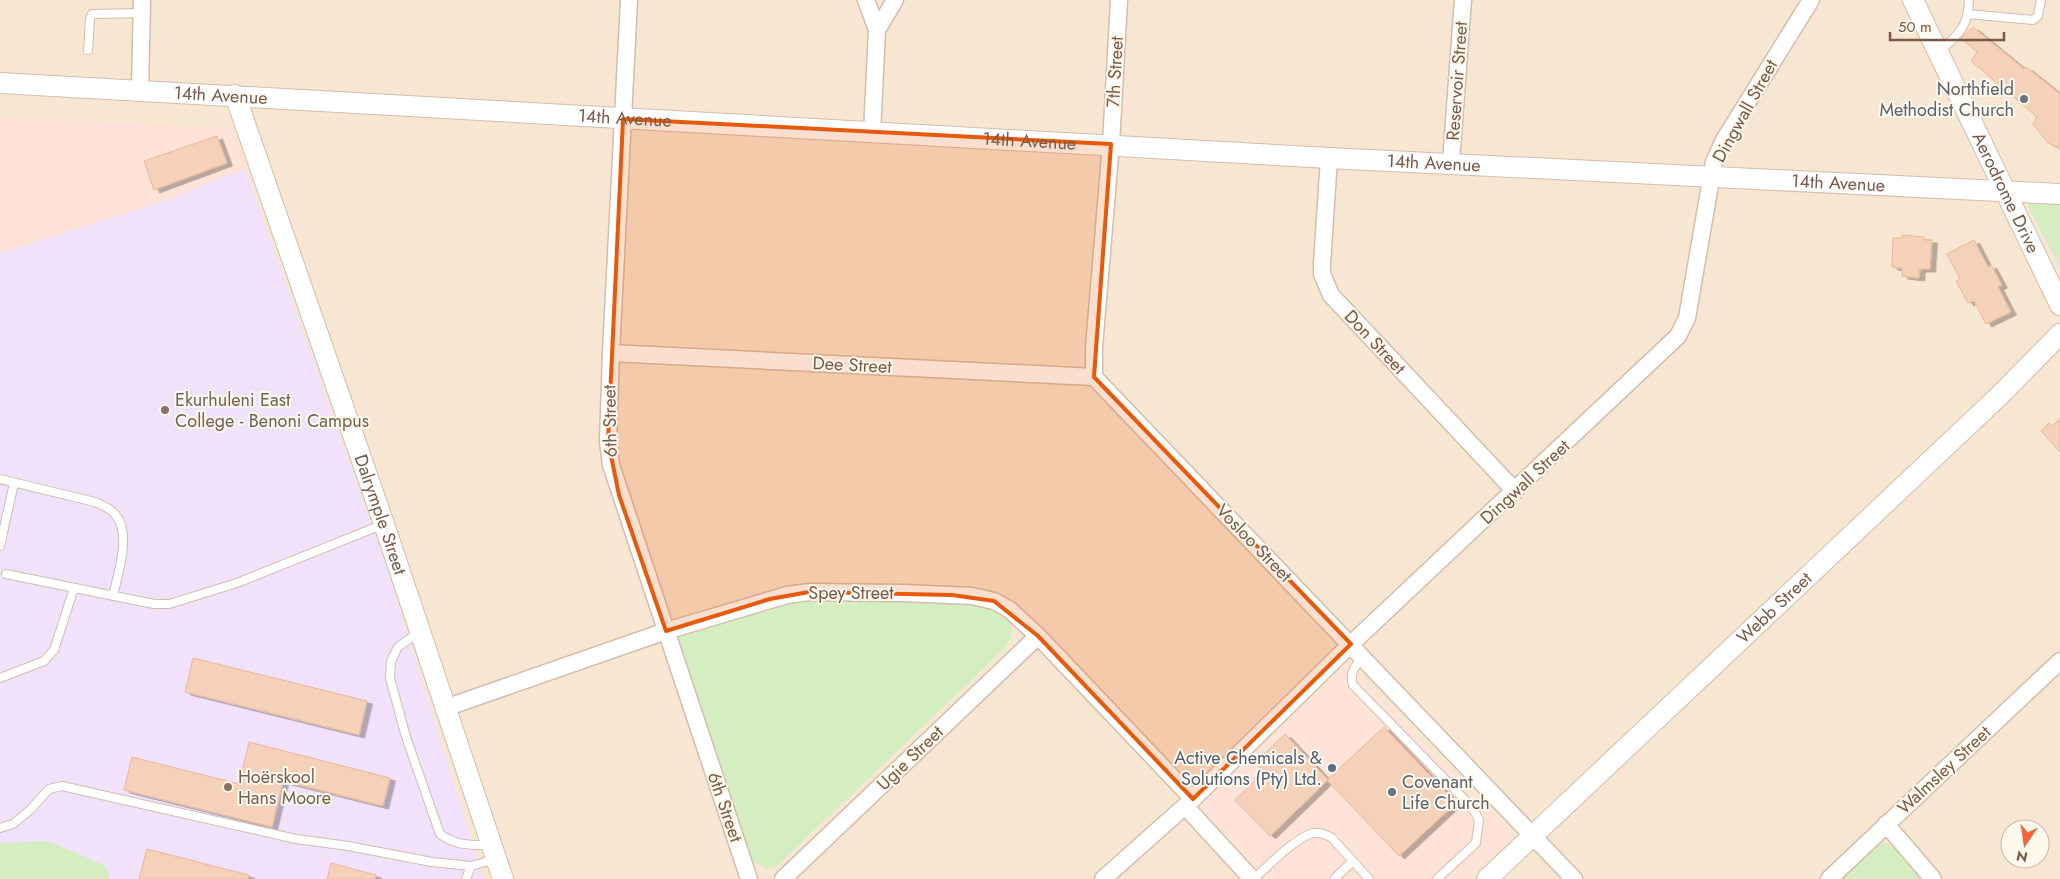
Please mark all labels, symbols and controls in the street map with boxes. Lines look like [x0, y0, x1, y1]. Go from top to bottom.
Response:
scale bar [1890, 10, 2004, 42]
text: 50 m [1898, 16, 1932, 38]
street label: Reservoir Street [1440, 20, 1474, 141]
street label: 7th Street [1100, 35, 1130, 108]
street label: Dingwall Street [1706, 54, 1784, 167]
place label: Northfield Methodist Church [1879, 76, 2014, 123]
street label: 14th Avenue [173, 80, 268, 111]
marker: Northfield Methodist Church [2018, 93, 2030, 105]
street label: 14th Avenue [577, 103, 673, 134]
street label: 14th Avenue [982, 125, 1077, 157]
street label: Aerodrome Drive [1966, 128, 2046, 258]
street label: 14th Avenue [1386, 148, 1481, 178]
street label: 14th Avenue [1791, 168, 1886, 198]
street label: Don Street [1338, 304, 1412, 381]
street label: Dee Street [812, 350, 893, 380]
street label: 6th Street [596, 384, 624, 457]
place label: Ekurhuleni East College - Benoni Campus [175, 387, 369, 434]
marker: Ekurhuleni East College - Benoni Campus [159, 404, 171, 416]
street label: Dingwall Street [1474, 433, 1576, 530]
street label: Dalrymple Street [348, 451, 413, 579]
street label: Vosloo Street [1210, 498, 1298, 588]
street label: Webb Street [1731, 566, 1818, 650]
street label: Spey Street [808, 580, 894, 606]
street label: Ugie Street [871, 719, 950, 796]
street label: Walmsley Street [1891, 719, 1997, 820]
place label: Active Chemicals & Solutions (Pty) Ltd. [1174, 745, 1322, 792]
marker: Active Chemicals & Solutions (Pty) Ltd. [1326, 762, 1338, 774]
place label: Hoërskool Hans Moore [238, 764, 331, 811]
street label: 6th Street [701, 768, 749, 846]
place label: Covenant Life Church [1402, 769, 1490, 816]
marker: Hoërskool Hans Moore [222, 781, 234, 793]
marker: Covenant Life Church [1386, 786, 1398, 798]
north arrow [2000, 819, 2050, 869]
text: N [2014, 846, 2030, 868]

